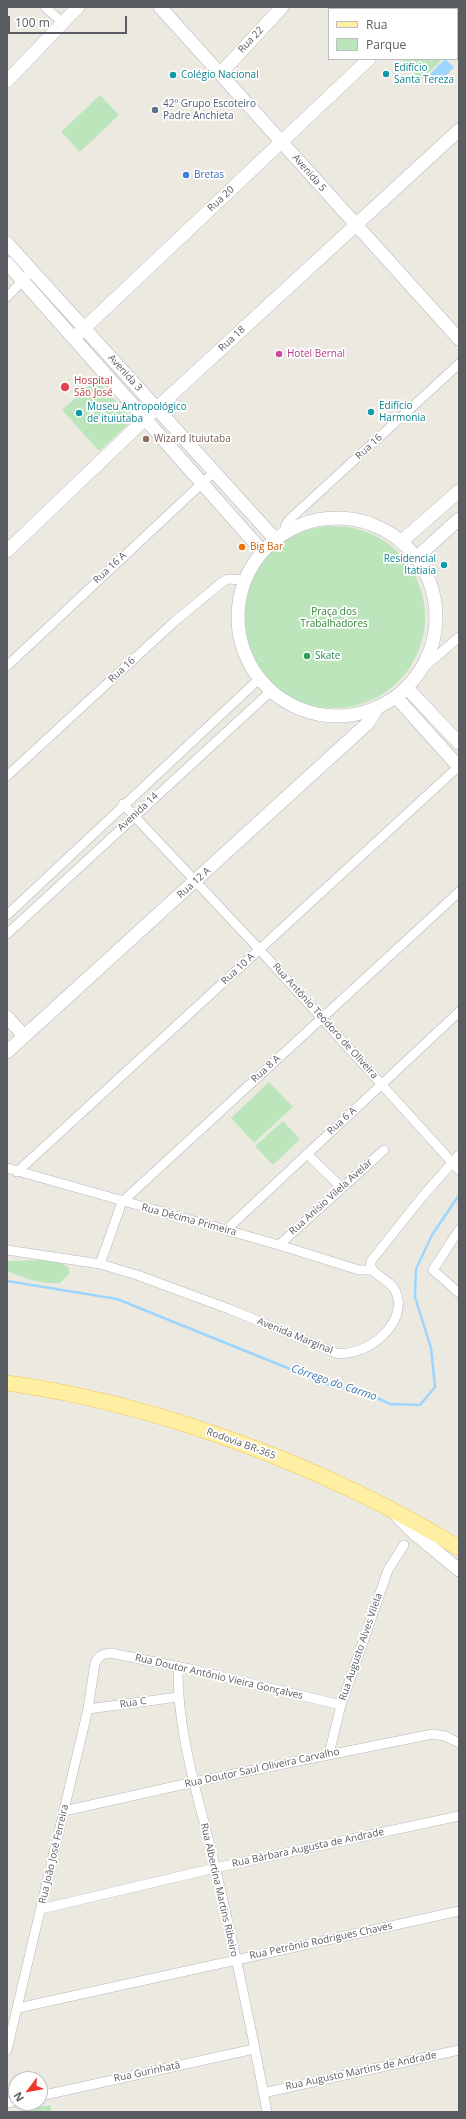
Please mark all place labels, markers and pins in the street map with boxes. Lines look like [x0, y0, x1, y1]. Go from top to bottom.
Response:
place label: Edifício Santa Tereza [394, 62, 454, 86]
place label: Colégio Nacional [181, 69, 259, 81]
marker: Edifício Santa Tereza [381, 69, 391, 79]
marker: Colégio Nacional [168, 70, 178, 80]
place label: 42º Grupo Escoteiro Padre Anchieta [163, 98, 256, 122]
marker: 42º Grupo Escoteiro Padre Anchieta [150, 105, 160, 115]
place label: Bretas [194, 169, 224, 181]
marker: Bretas [181, 170, 191, 180]
place label: Hotel Bernal [287, 348, 345, 360]
marker: Hotel Bernal [274, 349, 284, 359]
place label: Hospital São José [74, 375, 113, 398]
marker: Hospital São José [59, 381, 71, 393]
place label: Edifício Harmonia [379, 400, 426, 424]
place label: Museu Antropológico de ituiutaba [87, 401, 187, 424]
marker: Edifício Harmonia [366, 407, 376, 417]
marker: Museu Antropológico de ituiutaba [74, 408, 84, 418]
place label: Wizard Ituiutaba [154, 433, 231, 445]
marker: Wizard Ituiutaba [141, 434, 151, 444]
place label: Big Bar [250, 541, 283, 553]
marker: Big Bar [237, 542, 247, 552]
place label: Residencial Itatiaia [384, 553, 436, 576]
marker: Residencial Itatiaia [439, 560, 449, 570]
place label: Skate [315, 650, 340, 662]
marker: Skate [302, 651, 312, 661]

